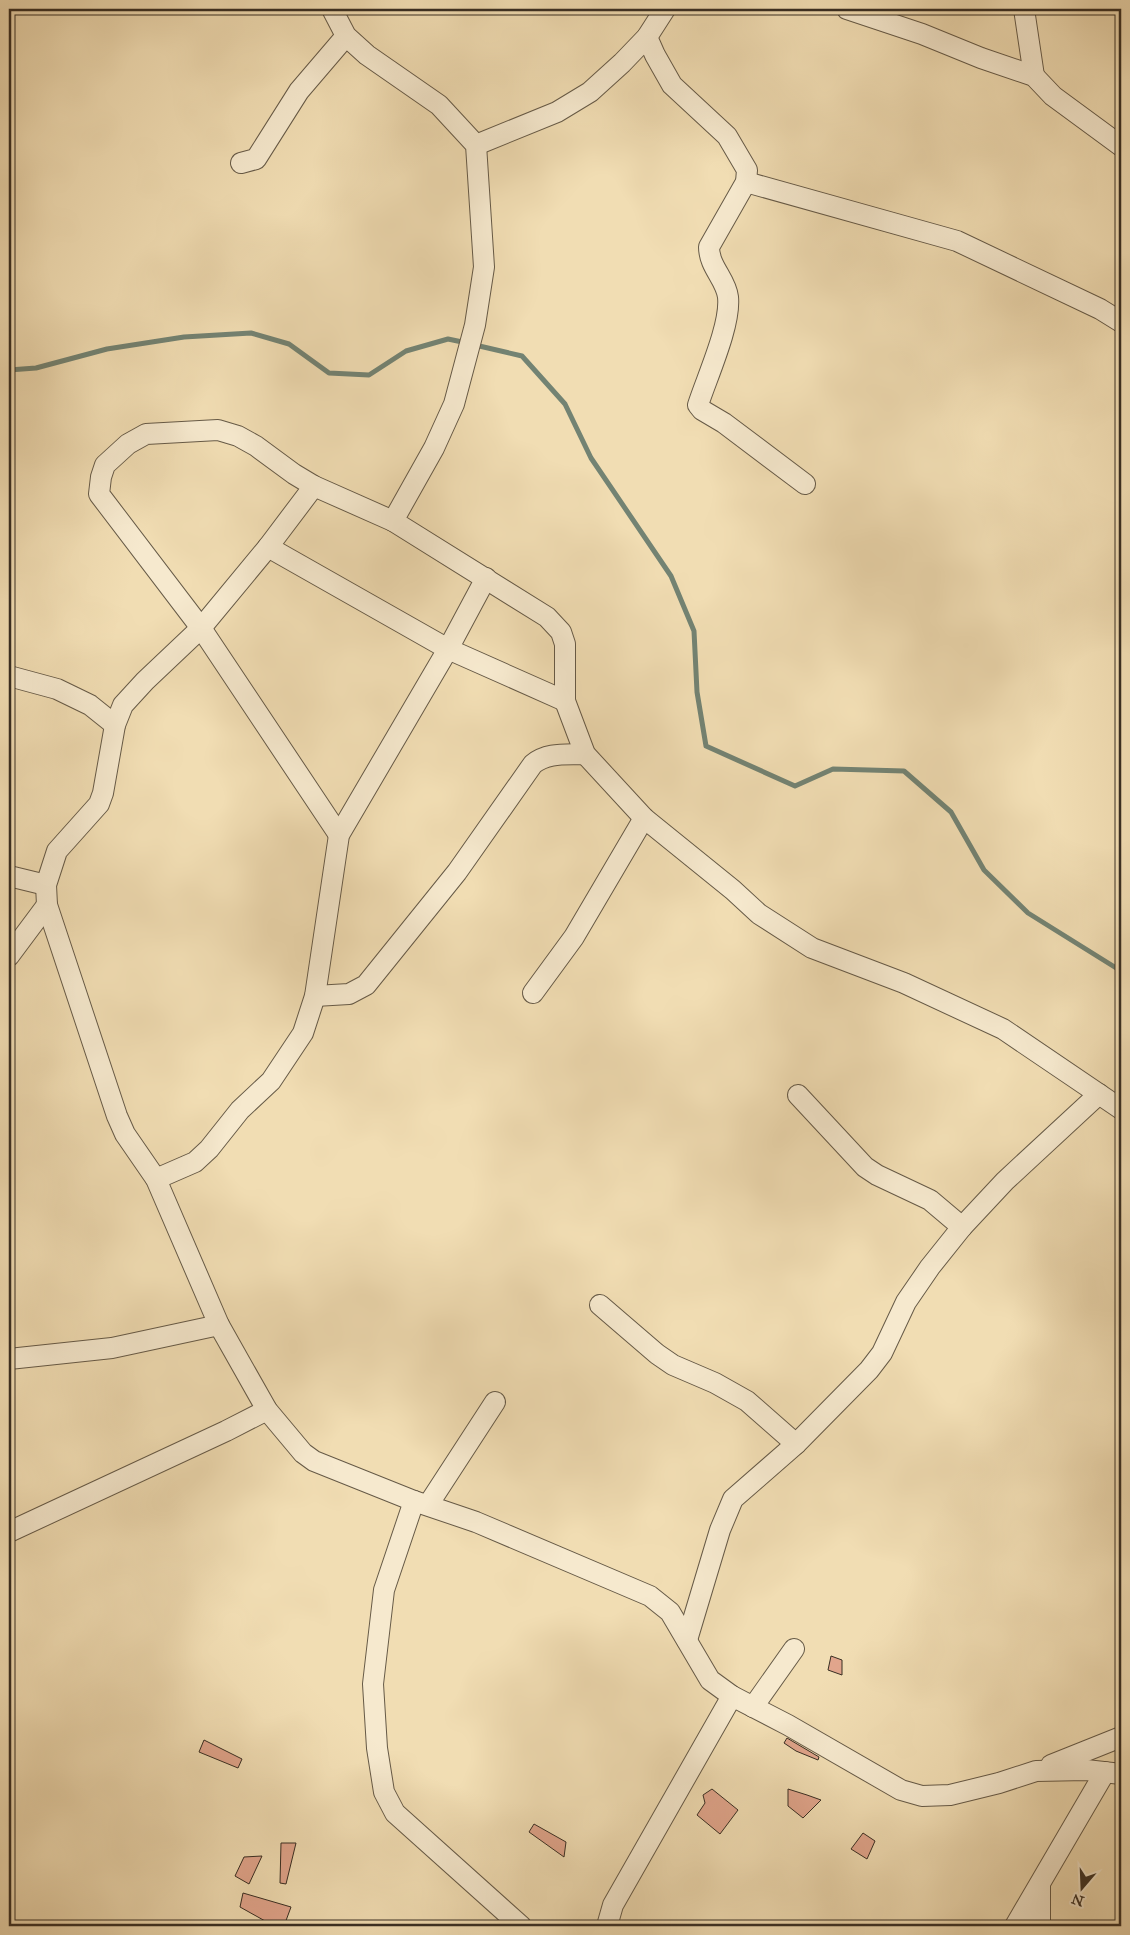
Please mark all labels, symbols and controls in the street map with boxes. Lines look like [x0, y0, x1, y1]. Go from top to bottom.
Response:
north arrow [1058, 1862, 1108, 1912]
text: N [1069, 1890, 1086, 1910]

